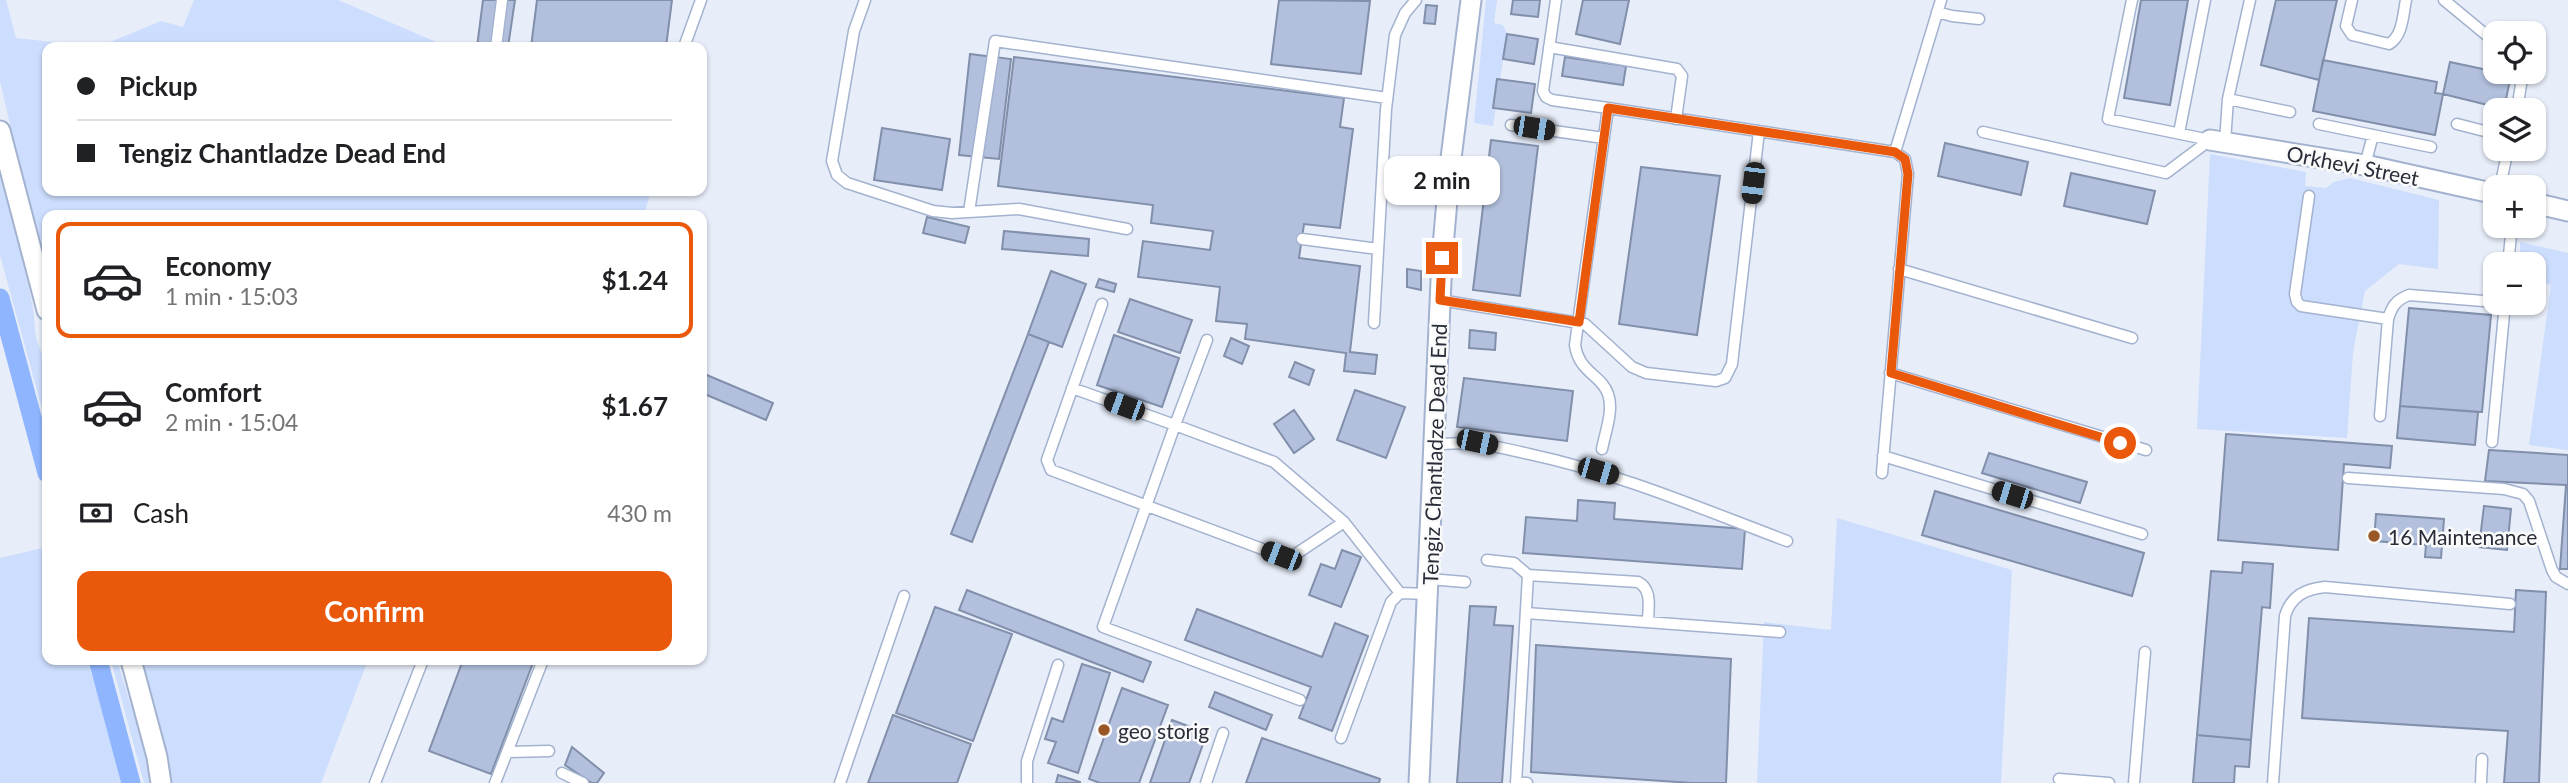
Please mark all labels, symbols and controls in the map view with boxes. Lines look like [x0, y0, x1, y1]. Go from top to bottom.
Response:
map controls [2483, 21, 2546, 315]
button: locate [2483, 21, 2546, 84]
text: Pickup [119, 70, 198, 102]
button: layers [2483, 98, 2546, 161]
car [1512, 114, 1557, 142]
text: Tengiz Chantladze Dead End [119, 137, 446, 169]
street label: Orkhevi Street [2285, 140, 2422, 190]
callout: 2 min [1384, 156, 1500, 205]
car [1741, 161, 1766, 205]
text: 2 min [1413, 166, 1471, 194]
button: + [2483, 175, 2546, 238]
route end [1426, 242, 1458, 274]
icon: car [81, 249, 144, 312]
text: Economy [165, 250, 271, 282]
button: − [2483, 252, 2546, 315]
text: $1.24 [602, 264, 668, 296]
text: 1 min · 15:03 [165, 282, 298, 310]
street label: Tengiz Chantladze Dead End [1417, 323, 1451, 585]
icon: car [81, 375, 144, 438]
text: Comfort [165, 376, 262, 408]
car [1101, 389, 1148, 423]
text: $1.67 [602, 390, 668, 422]
text: 2 min · 15:04 [165, 408, 298, 436]
car [1455, 427, 1500, 457]
route start [2104, 427, 2136, 459]
car [1575, 455, 1622, 487]
car [1989, 479, 2036, 511]
icon: cash [77, 494, 115, 532]
text: Cash [133, 497, 189, 529]
text: 430 m [607, 499, 672, 527]
place label: 16 Maintenance [2388, 524, 2537, 549]
marker: 16 Maintenance [2366, 528, 2382, 544]
car [1258, 539, 1305, 573]
button: Confirm [77, 571, 672, 651]
place label: geo storig [1118, 718, 1209, 743]
marker: geo storig [1096, 722, 1112, 738]

